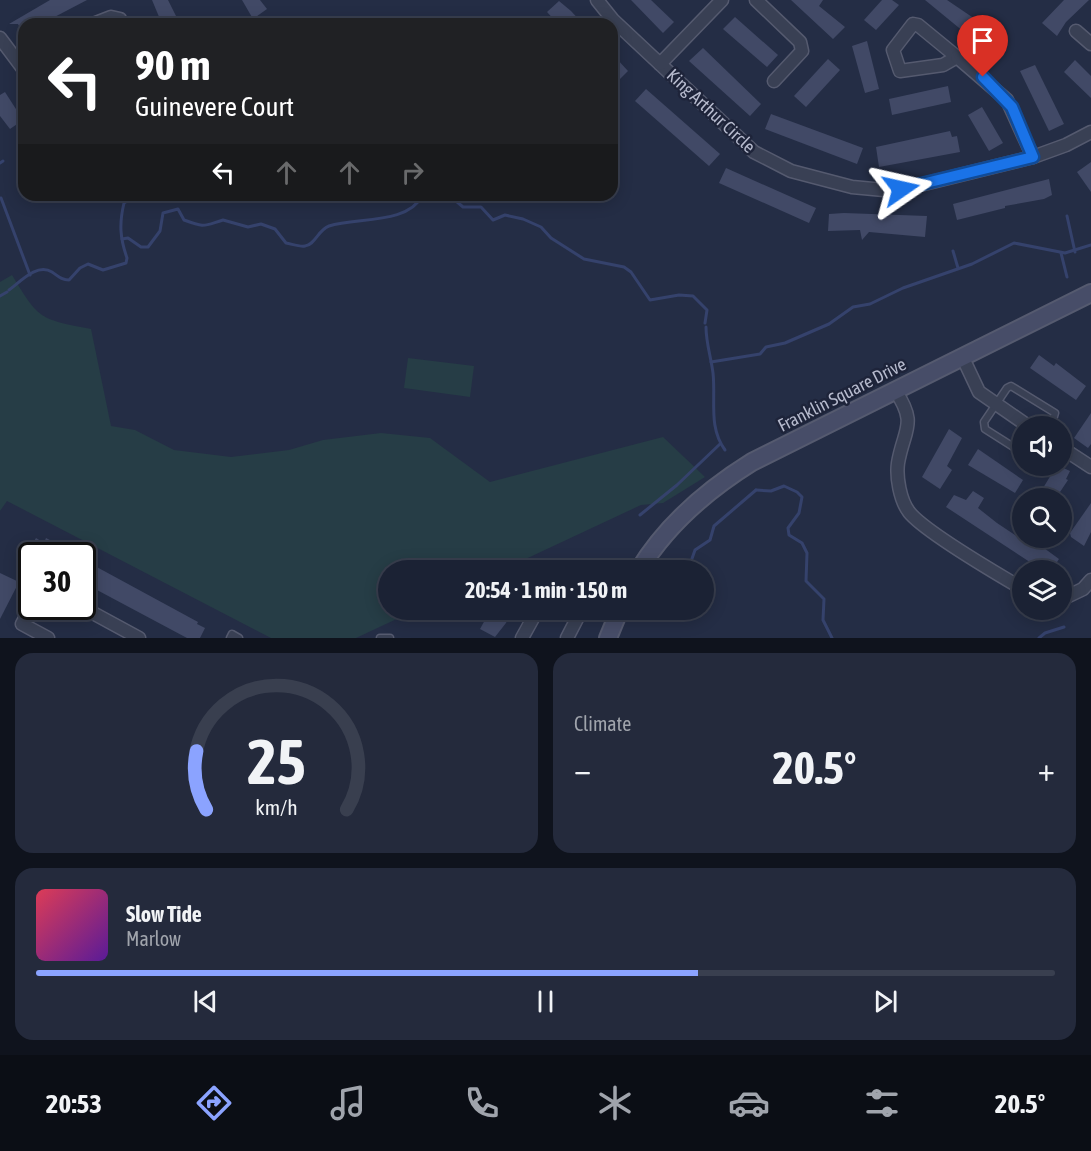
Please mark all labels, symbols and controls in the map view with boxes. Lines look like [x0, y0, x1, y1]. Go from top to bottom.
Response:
pin [957, 15, 1008, 77]
icon: arrive [966, 24, 999, 57]
text: 90 m [135, 41, 210, 89]
icon: left [36, 42, 114, 120]
street label: King Arthur Circle [663, 64, 760, 157]
text: Guinevere Court [135, 91, 294, 122]
icon: left [207, 156, 240, 189]
icon: ahead [270, 156, 303, 189]
icon: ahead [333, 156, 366, 189]
icon: right [396, 156, 429, 189]
position arrow [869, 157, 933, 221]
street label: Franklin Square Drive [774, 353, 909, 436]
map controls [1012, 416, 1072, 620]
button: sound [1012, 416, 1072, 476]
button: search [1012, 488, 1072, 548]
speed limit sign: 30 [18, 542, 96, 620]
button: layers [1012, 560, 1072, 620]
text: 20:54 · 1 min · 150 m [465, 577, 627, 603]
text: Climate [574, 712, 631, 735]
text: 25 [247, 726, 306, 797]
text: 20.5° [773, 742, 856, 794]
text: − [574, 750, 591, 788]
text: + [1038, 750, 1055, 788]
text: km/h [255, 795, 298, 820]
text: Slow Tide [126, 901, 202, 927]
text: Marlow [126, 927, 181, 950]
icon: previous [189, 985, 222, 1018]
icon: pause [529, 985, 562, 1018]
icon: next [869, 985, 902, 1018]
icon: directions [193, 1082, 235, 1124]
icon: music [327, 1082, 369, 1124]
icon: phone [461, 1082, 503, 1124]
icon: climate [594, 1082, 636, 1124]
icon: car [728, 1082, 770, 1124]
icon: filters [861, 1082, 903, 1124]
text: 20:53 [46, 1088, 102, 1119]
text: 20.5° [995, 1088, 1045, 1119]

